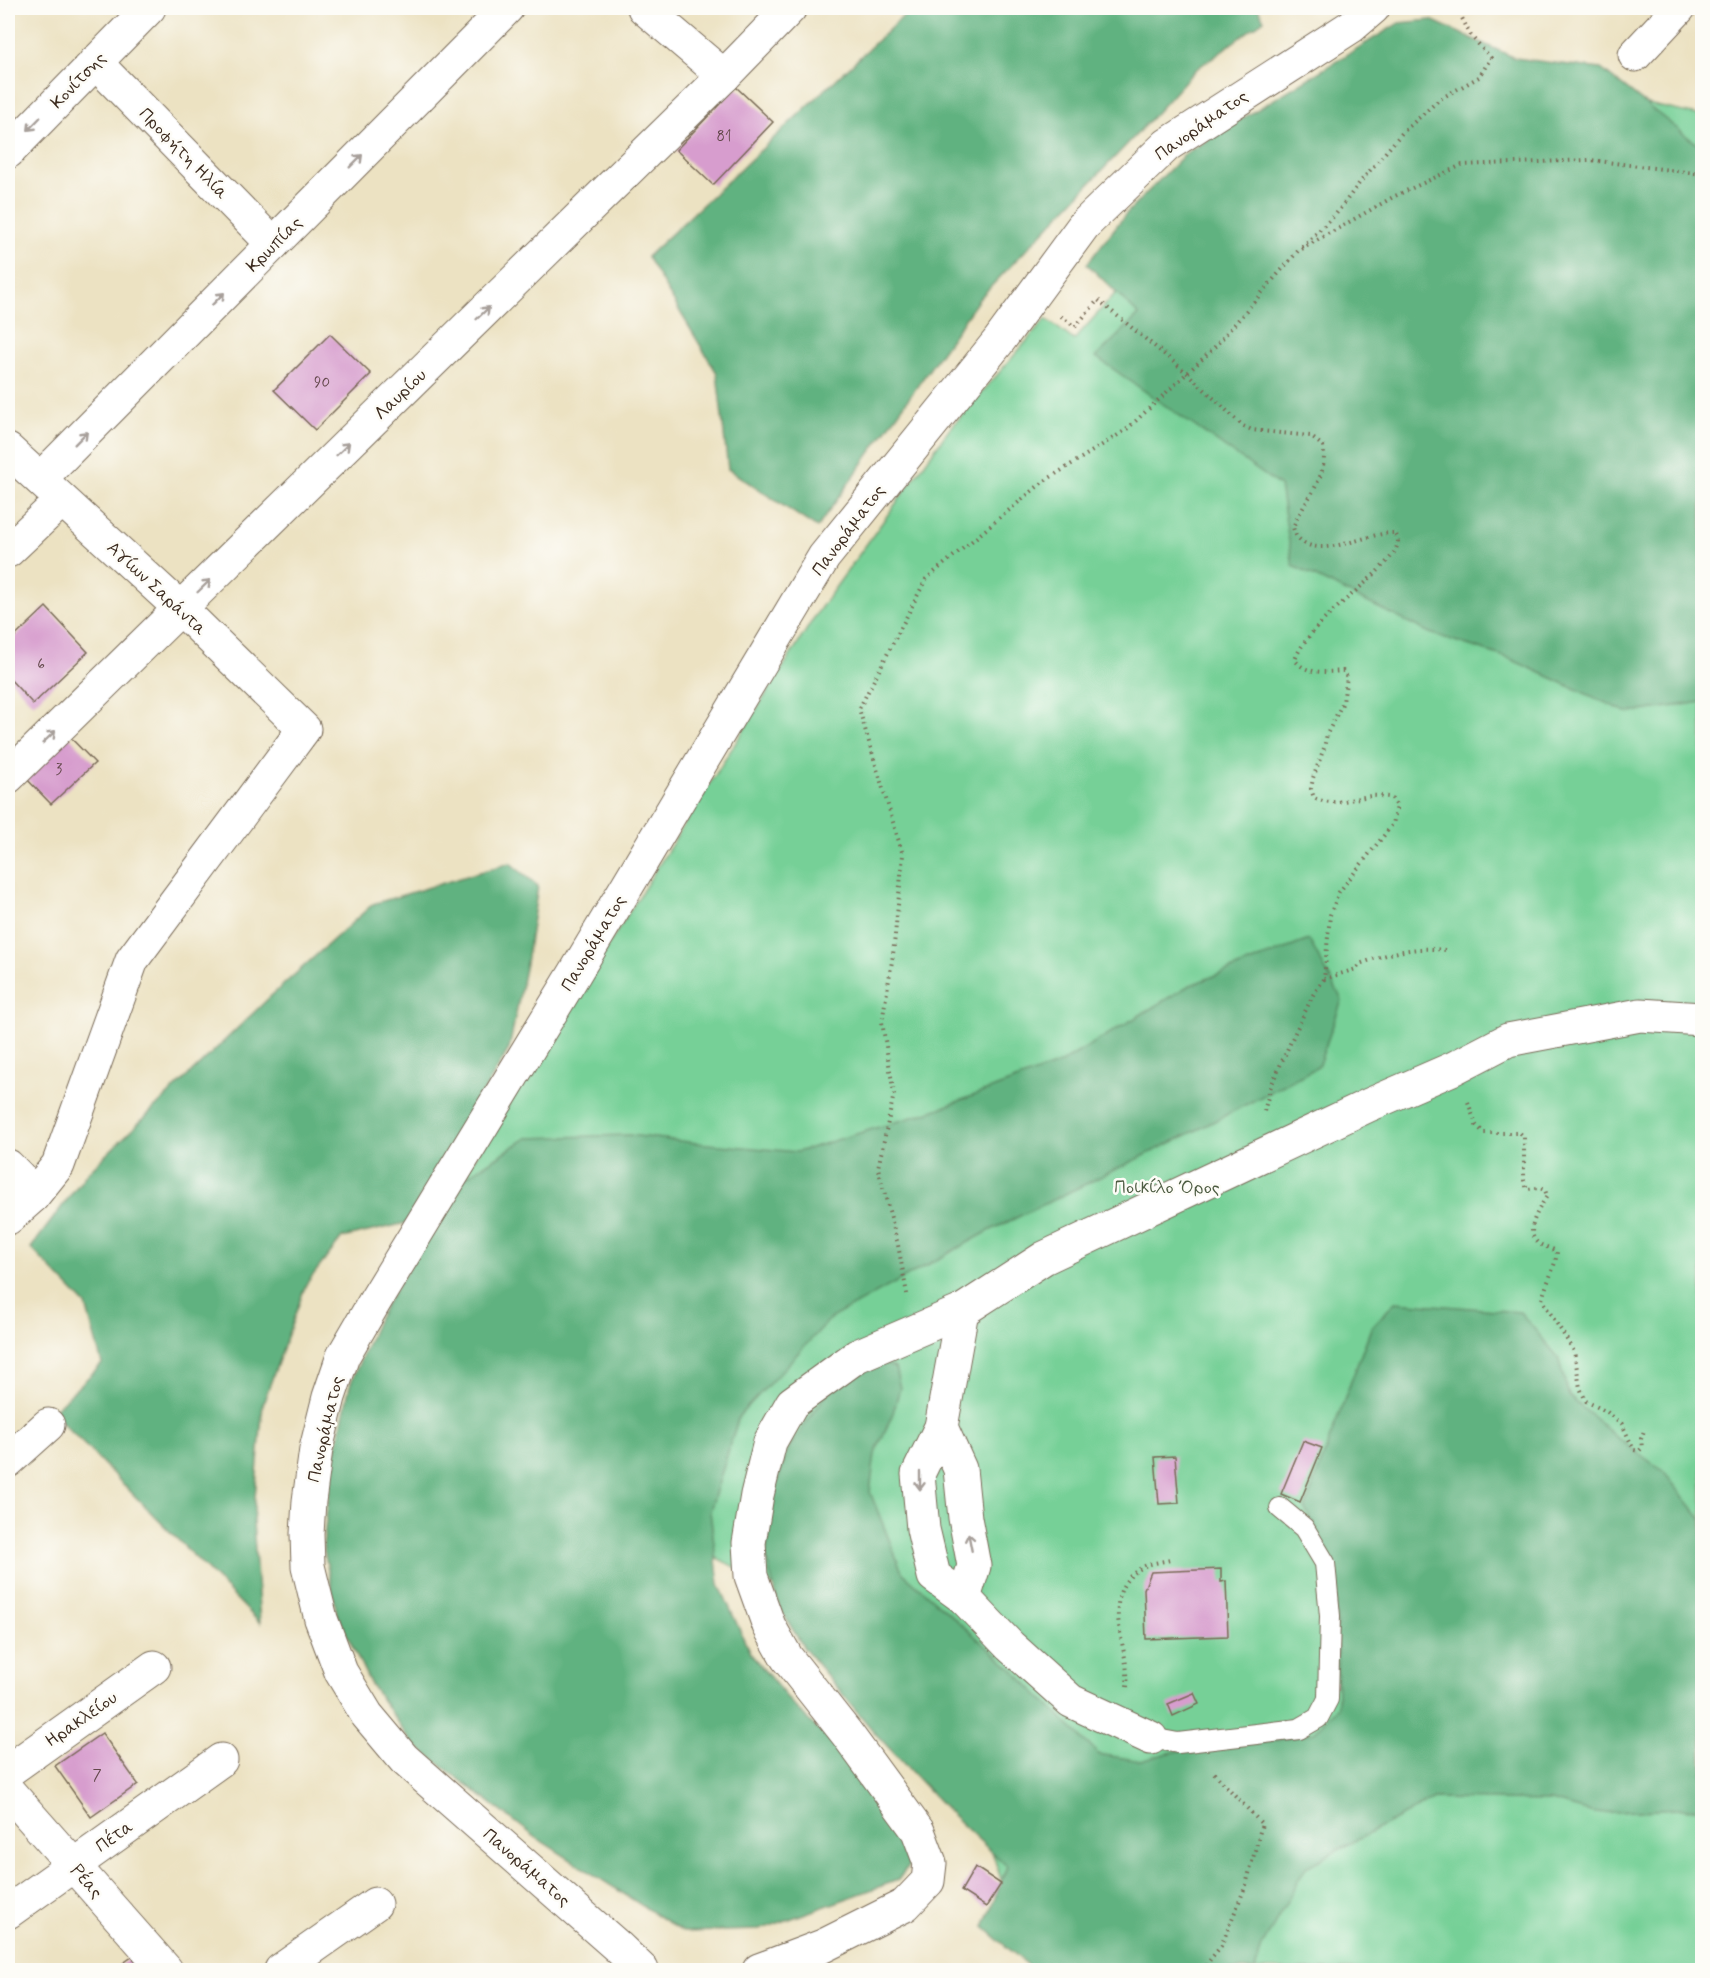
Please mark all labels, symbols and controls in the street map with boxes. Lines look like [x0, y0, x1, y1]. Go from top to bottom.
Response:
street label: Κονίτσης [46, 47, 112, 114]
street label: Πανοράματος [1150, 85, 1253, 167]
street label: Προφήτη Ηλία [133, 103, 233, 205]
one-way arrow [27, 117, 42, 132]
house number: 81 [717, 127, 731, 147]
one-way arrow [348, 153, 363, 168]
street label: Κρωπίας [241, 211, 308, 278]
one-way arrow [211, 292, 226, 307]
one-way arrow [475, 305, 490, 320]
street label: Λαυρίου [369, 364, 432, 426]
house number: 90 [314, 373, 330, 393]
one-way arrow [74, 430, 88, 445]
one-way arrow [336, 442, 351, 457]
street label: Πανοράματος [807, 480, 891, 581]
street label: Αγίων Σαράντα [101, 536, 211, 641]
one-way arrow [197, 578, 212, 593]
house number: 6 [37, 655, 45, 675]
one-way arrow [42, 729, 57, 744]
house number: 3 [56, 760, 63, 780]
street label: Πανοράματος [556, 891, 632, 996]
park label: Ποικίλο Όρος [1114, 1176, 1220, 1200]
street label: Πανοράματος [302, 1374, 350, 1485]
one-way arrow [914, 1470, 925, 1490]
one-way arrow [964, 1533, 975, 1552]
street label: Ηρακλείου [41, 1686, 122, 1753]
house number: 7 [92, 1766, 102, 1786]
street label: Πέτα [90, 1814, 138, 1858]
street label: Πανοράματος [478, 1823, 575, 1912]
street label: Ρέας [65, 1859, 109, 1904]

